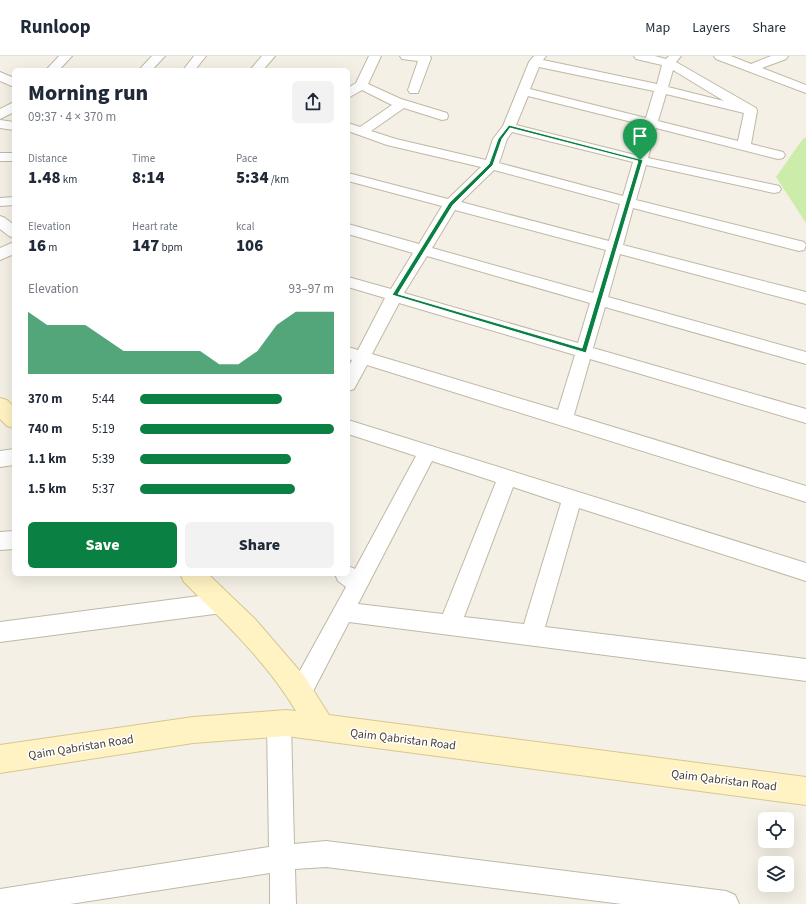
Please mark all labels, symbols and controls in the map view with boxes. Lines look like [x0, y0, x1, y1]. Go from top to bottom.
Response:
text: Runloop [20, 14, 91, 41]
text: Map [645, 18, 670, 38]
text: Layers [692, 18, 730, 38]
text: Share [752, 18, 786, 38]
text: Morning run [28, 77, 148, 109]
button: share [292, 81, 334, 123]
text: 09:37 · 4 × 370 m [28, 108, 116, 126]
pin [623, 119, 657, 160]
icon: arrive [629, 125, 651, 147]
text: Distance [28, 151, 67, 166]
text: Time [132, 151, 155, 166]
text: Pace [236, 151, 258, 166]
text: 1.48 [28, 166, 61, 190]
text: 8:14 [132, 166, 165, 190]
text: 5:34 [236, 166, 269, 190]
text: km [61, 172, 77, 187]
text: /km [269, 172, 289, 187]
text: Elevation [28, 219, 71, 234]
text: Heart rate [132, 219, 178, 234]
text: kcal [236, 219, 255, 234]
text: 16 [28, 234, 46, 258]
text: 147 [132, 234, 159, 258]
text: 106 [236, 234, 263, 258]
text: m [46, 240, 57, 255]
text: bpm [159, 240, 183, 255]
text: Elevation [28, 280, 79, 298]
text: 93–97 m [289, 280, 334, 298]
text: 370 m [28, 390, 62, 408]
text: 5:44 [92, 390, 115, 408]
text: 740 m [28, 420, 62, 438]
text: 5:19 [92, 420, 115, 438]
text: 1.1 km [28, 450, 67, 468]
text: 5:39 [92, 450, 115, 468]
text: 1.5 km [28, 480, 67, 498]
text: 5:37 [92, 480, 115, 498]
button: Save [28, 522, 177, 568]
button: Share [185, 522, 334, 568]
street label: Qaim Qabristan Road [349, 725, 457, 754]
street label: Qaim Qabristan Road [27, 731, 135, 764]
street label: Qaim Qabristan Road [670, 766, 778, 795]
map controls [758, 812, 794, 892]
button: locate [758, 812, 794, 848]
button: layers [758, 856, 794, 892]

